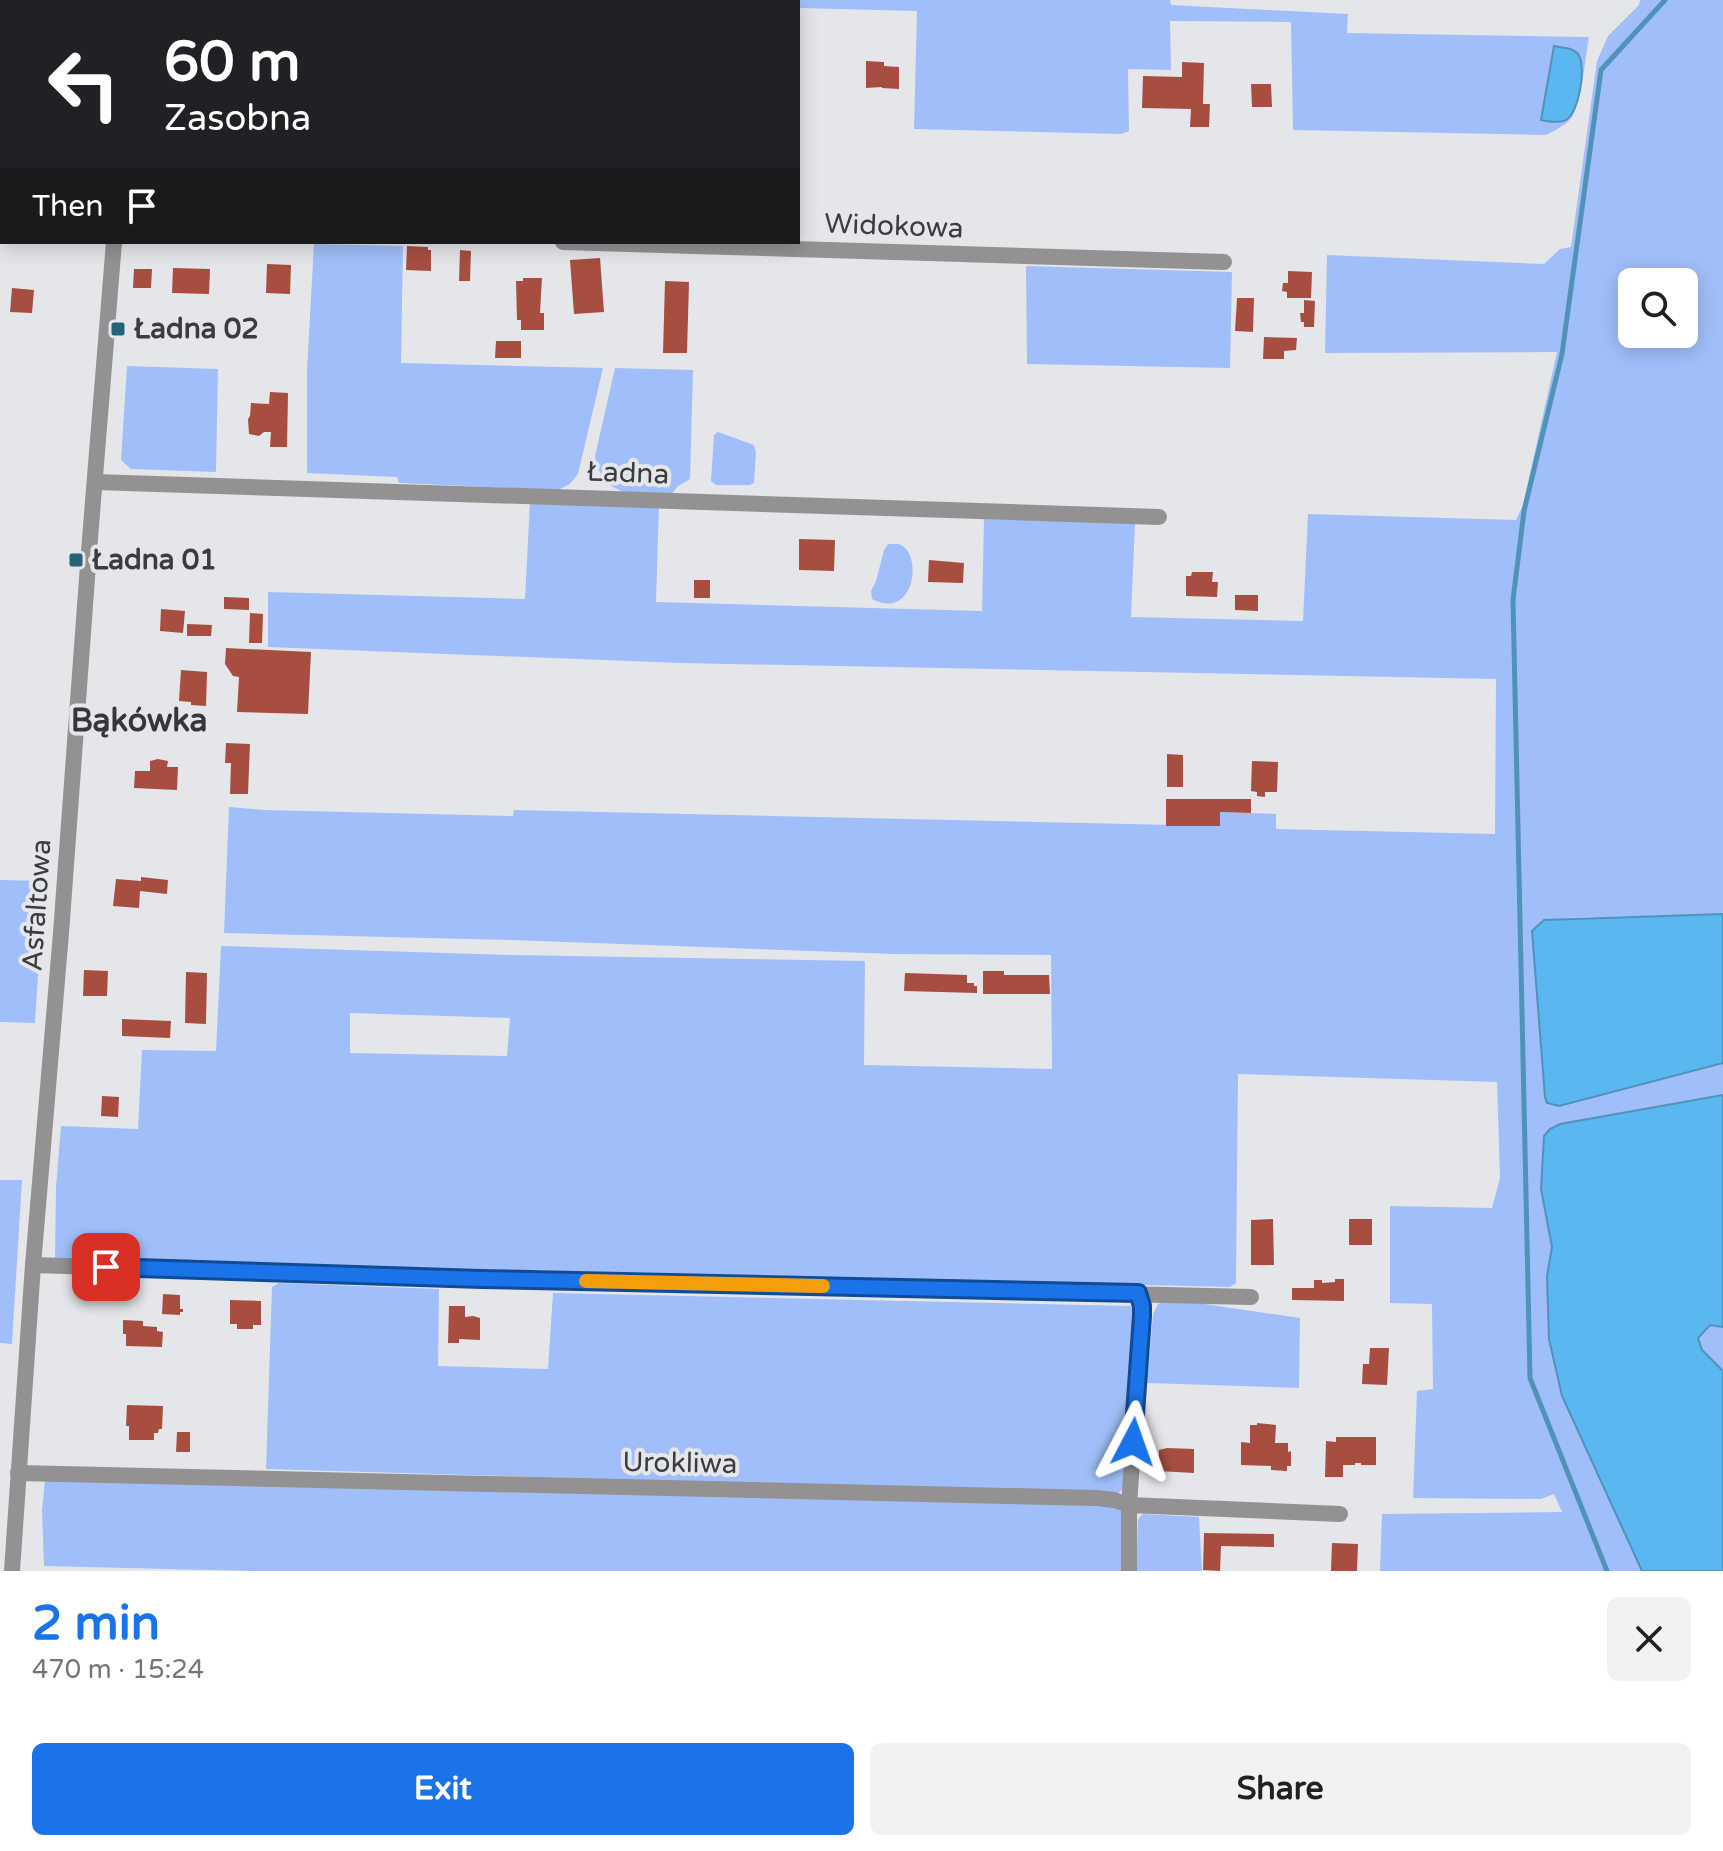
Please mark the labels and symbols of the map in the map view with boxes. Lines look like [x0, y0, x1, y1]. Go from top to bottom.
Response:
street label: Widokowa [824, 207, 964, 245]
place label: Ładna 02 [134, 312, 259, 346]
marker: Ładna 02 [109, 320, 127, 338]
street label: Ładna [586, 455, 670, 491]
place label: Ładna 01 [92, 543, 217, 577]
marker: Ładna 01 [67, 551, 85, 569]
district label: Bąkówka [71, 702, 207, 740]
street label: Asfaltowa [15, 838, 59, 972]
pin [72, 1233, 140, 1301]
position arrow [1091, 1400, 1175, 1484]
street label: Urokliwa [622, 1445, 738, 1481]

